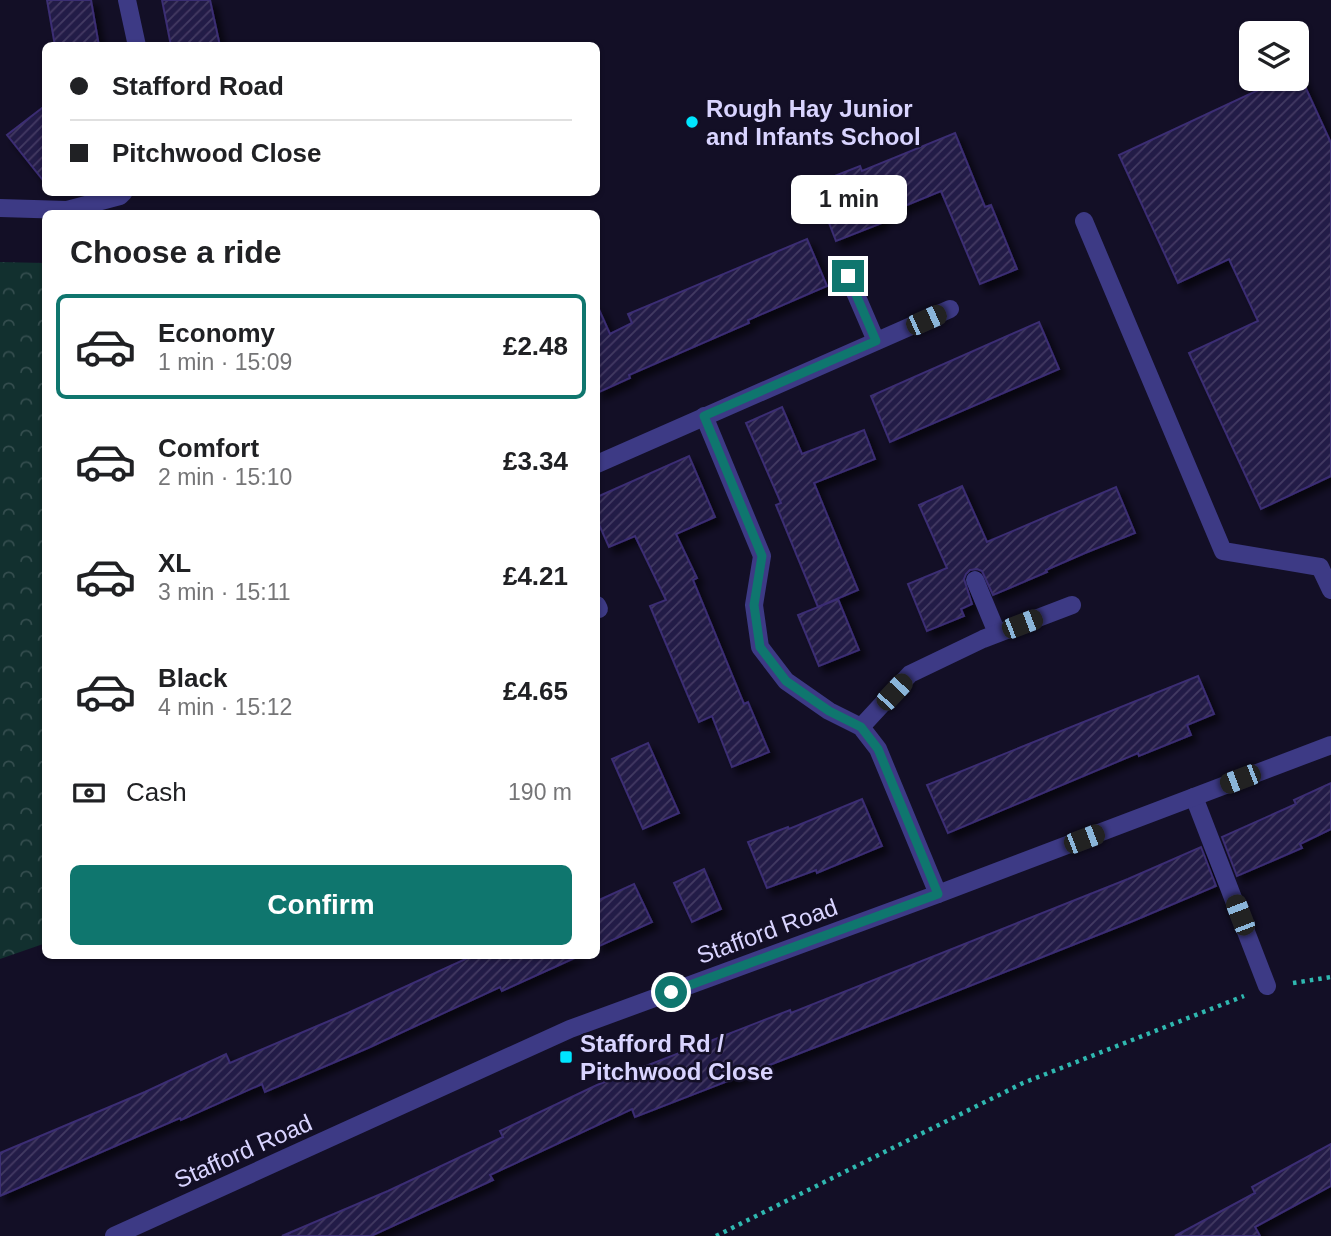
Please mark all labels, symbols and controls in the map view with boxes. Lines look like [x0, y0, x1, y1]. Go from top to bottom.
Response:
map controls [1239, 21, 1309, 91]
button: layers [1239, 21, 1309, 91]
text: Stafford Road [112, 71, 284, 101]
place label: Rough Hay Junior and Infants School [706, 95, 921, 150]
marker: Rough Hay Junior and Infants School [684, 114, 700, 130]
text: Pitchwood Close [112, 138, 321, 168]
callout: 1 min [790, 174, 906, 224]
text: 1 min [819, 186, 879, 212]
text: Choose a ride [70, 234, 282, 270]
route end [832, 260, 864, 292]
car [903, 302, 950, 338]
icon: car [74, 315, 137, 378]
text: Economy [158, 318, 275, 348]
text: £2.48 [503, 331, 568, 361]
text: 1 min · 15:09 [158, 349, 292, 375]
icon: car [74, 430, 137, 493]
text: Comfort [158, 433, 259, 463]
text: £3.34 [503, 446, 568, 476]
text: 2 min · 15:10 [158, 464, 292, 490]
icon: car [74, 545, 137, 608]
text: XL [158, 548, 191, 578]
text: £4.21 [503, 561, 568, 591]
text: 3 min · 15:11 [158, 579, 291, 605]
car [999, 607, 1046, 641]
icon: car [74, 660, 137, 723]
text: Black [158, 663, 227, 693]
car [872, 669, 917, 715]
text: £4.65 [503, 676, 568, 706]
text: 4 min · 15:12 [158, 694, 292, 720]
car [1217, 762, 1264, 796]
icon: cash [70, 774, 108, 812]
text: Cash [126, 777, 187, 807]
text: 190 m [508, 779, 572, 805]
car [1061, 822, 1108, 856]
button: Confirm [70, 865, 572, 945]
car [1223, 892, 1258, 938]
street label: Stafford Road [693, 893, 841, 969]
route start [655, 976, 687, 1008]
place label: Stafford Rd / Pitchwood Close [580, 1030, 773, 1085]
marker: Stafford Rd / Pitchwood Close [558, 1049, 574, 1065]
street label: Stafford Road [170, 1109, 316, 1193]

